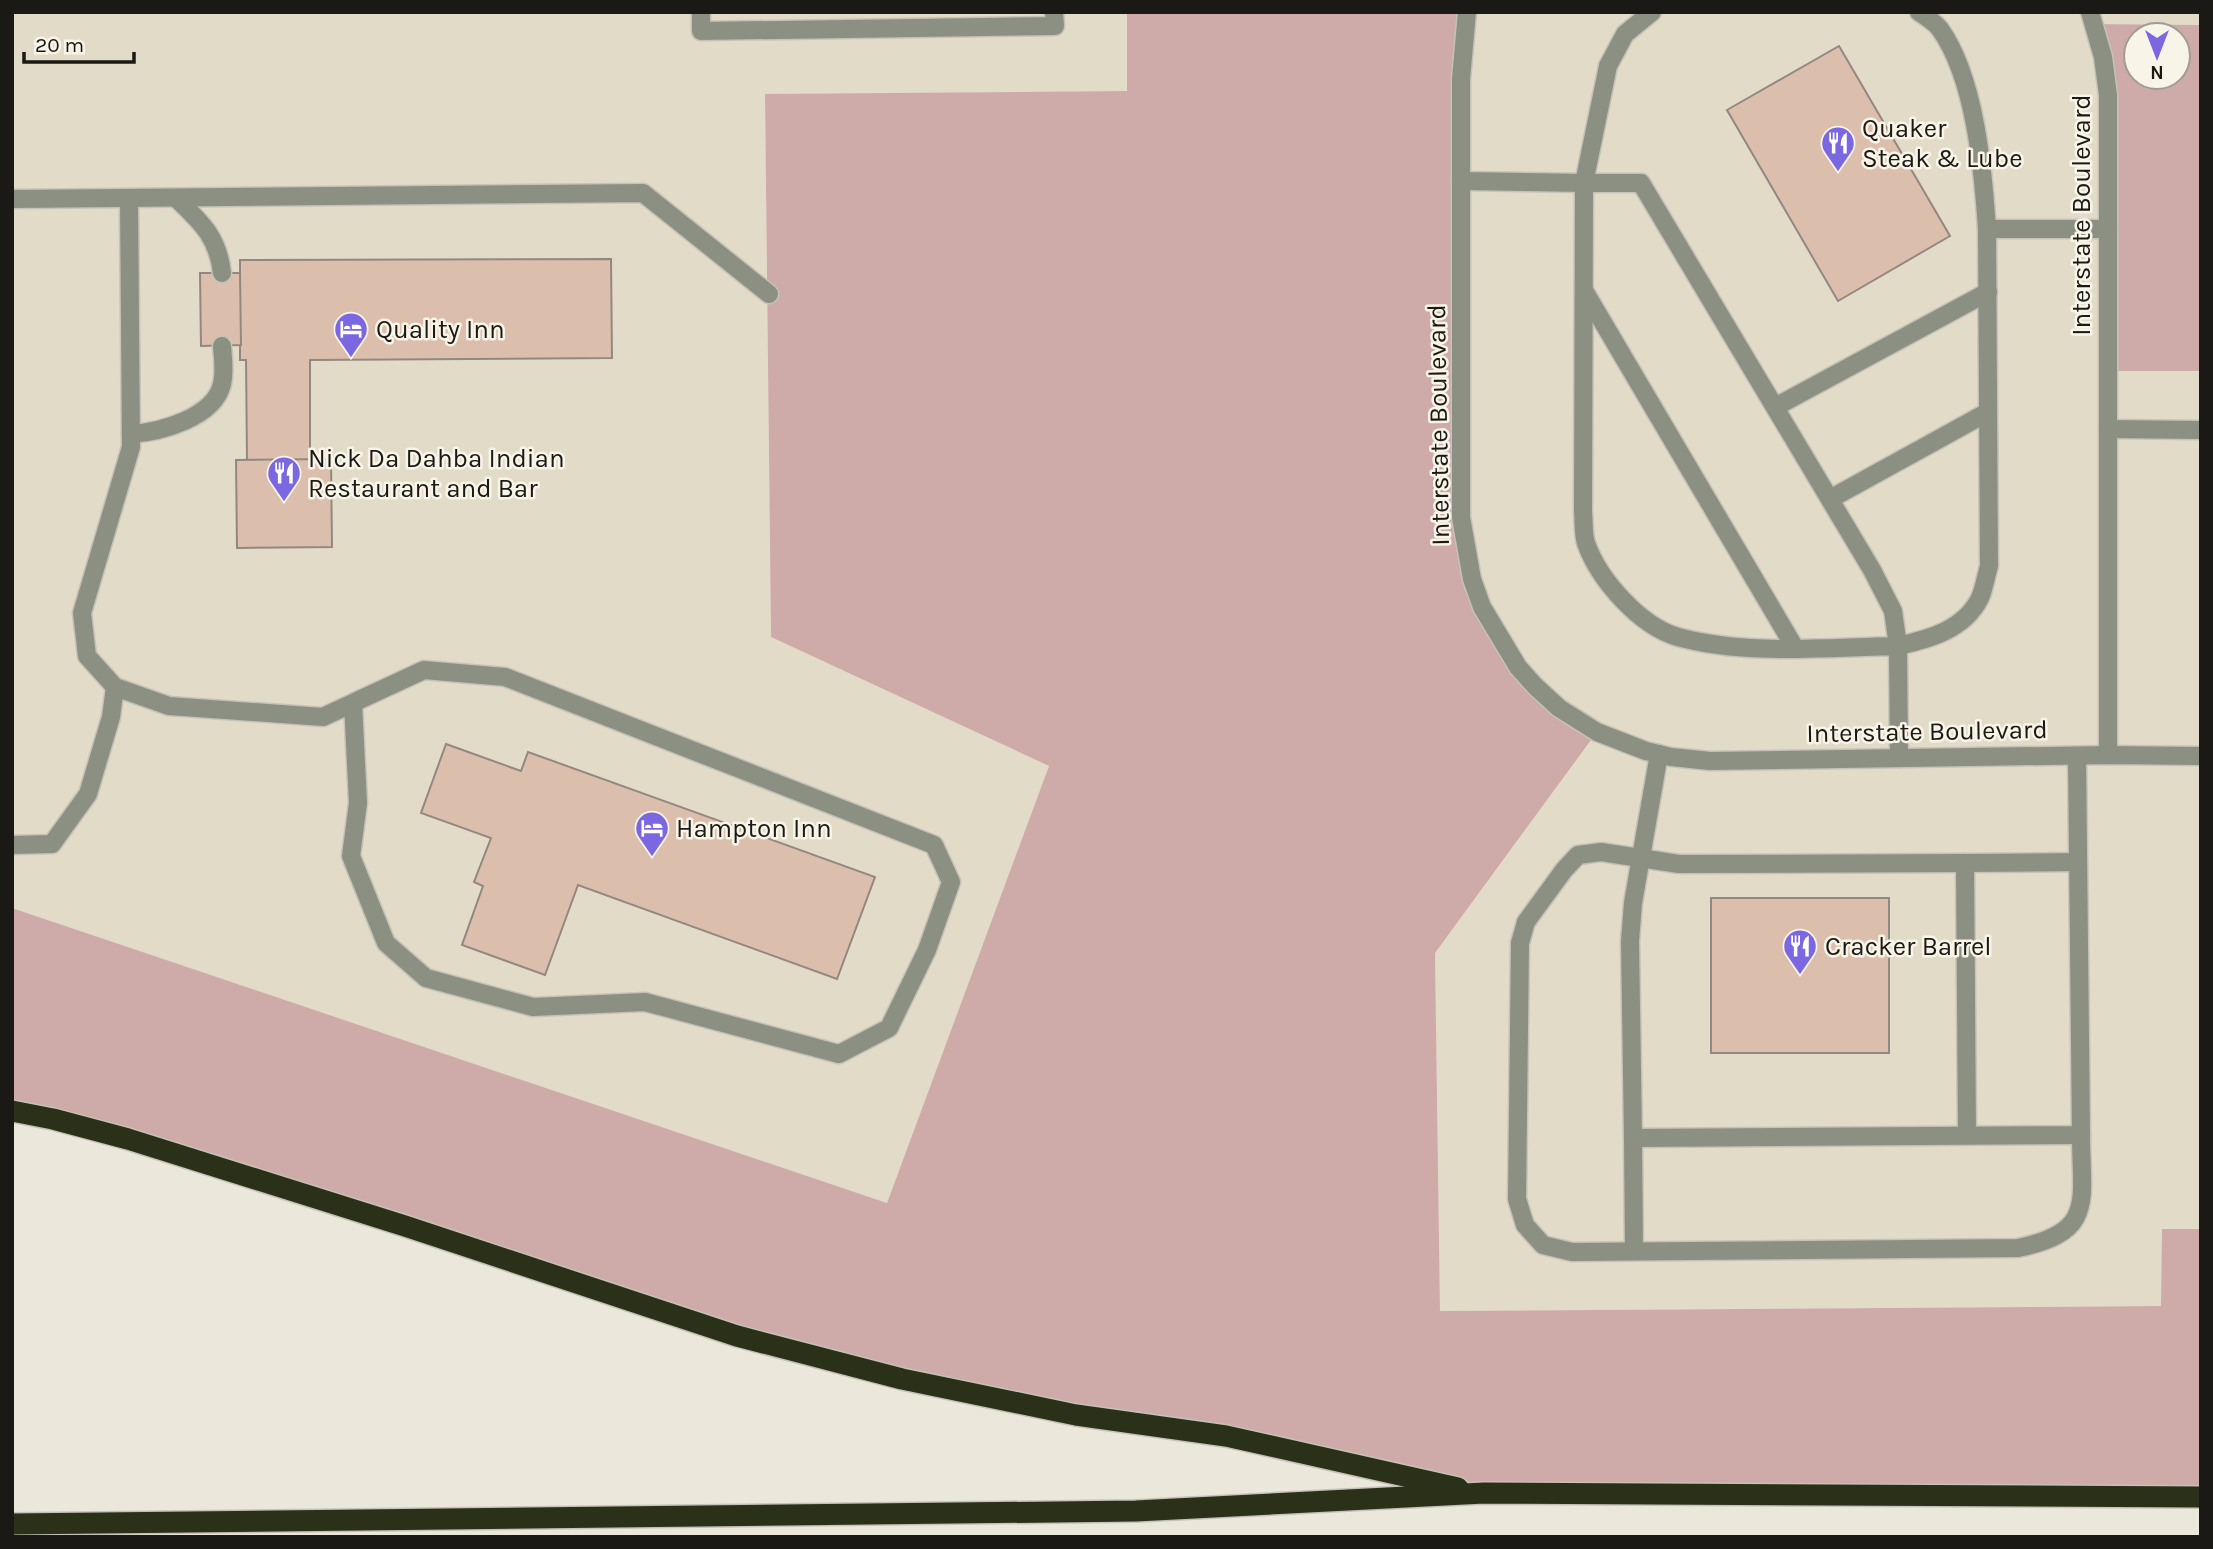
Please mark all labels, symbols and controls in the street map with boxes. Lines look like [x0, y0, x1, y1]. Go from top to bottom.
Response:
scale bar [24, 21, 135, 65]
north arrow [2122, 21, 2192, 91]
text: 20 m [35, 33, 84, 57]
text: N [2150, 61, 2164, 83]
street label: Interstate Boulevard [2066, 94, 2097, 336]
place label: Quaker Steak & Lube [1862, 113, 2023, 174]
restaurant icon: Quaker Steak & Lube [1819, 124, 1857, 173]
street label: Interstate Boulevard [1421, 304, 1456, 546]
hotel icon: Quality Inn [332, 310, 370, 359]
place label: Quality Inn [376, 314, 505, 345]
place label: Nick Da Dahba Indian Restaurant and Bar [308, 443, 565, 504]
restaurant icon: Nick Da Dahba Indian Restaurant and Bar [265, 454, 303, 503]
street label: Interstate Boulevard [1806, 714, 2048, 749]
hotel icon: Hampton Inn [633, 809, 671, 858]
place label: Hampton Inn [676, 813, 832, 844]
restaurant icon: Cracker Barrel [1781, 927, 1819, 976]
place label: Cracker Barrel [1825, 931, 1992, 962]

